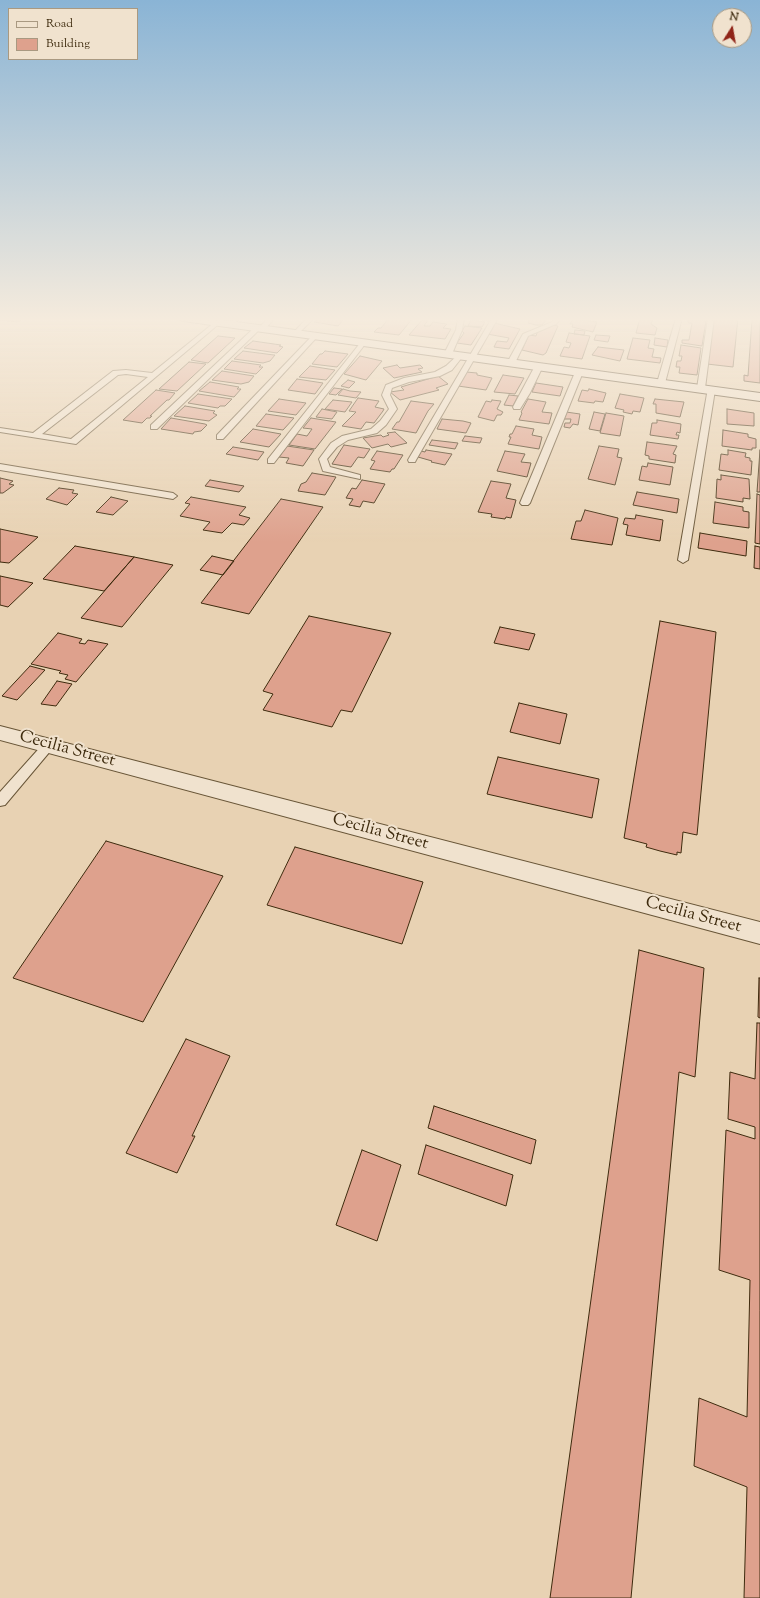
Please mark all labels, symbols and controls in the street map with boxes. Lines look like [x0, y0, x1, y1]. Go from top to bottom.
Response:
legend [8, 8, 138, 60]
north arrow [712, 8, 752, 48]
text: N [728, 9, 740, 26]
text: Road [46, 15, 73, 33]
text: Building [46, 35, 90, 53]
street label: Cecilia Street [17, 727, 117, 773]
street label: Cecilia Street [330, 810, 430, 856]
street label: Cecilia Street [643, 893, 743, 939]

